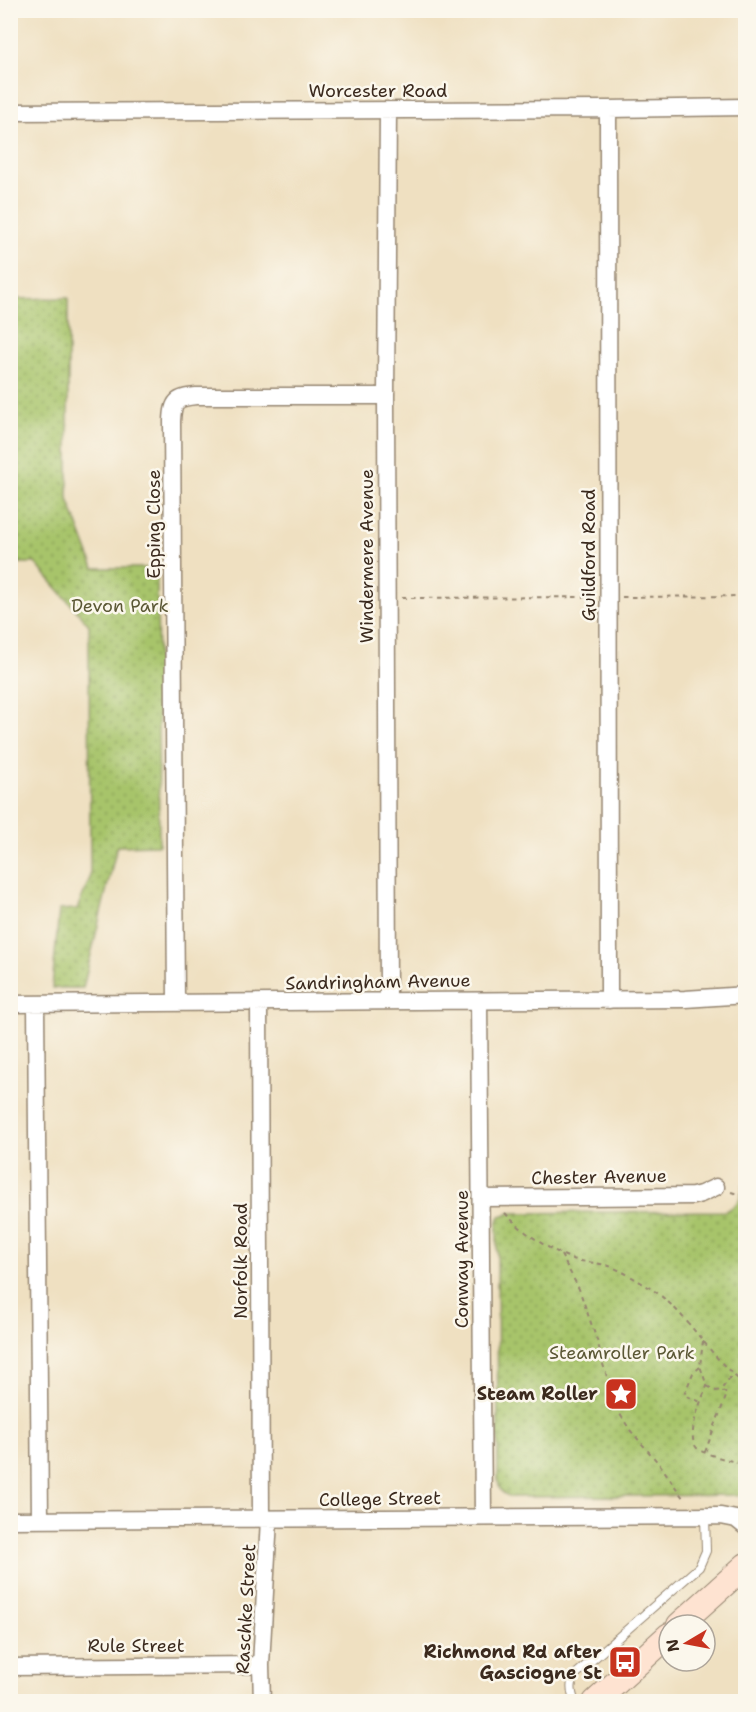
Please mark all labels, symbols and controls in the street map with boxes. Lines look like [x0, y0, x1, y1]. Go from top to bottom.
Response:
street label: Worcester Road [308, 79, 448, 103]
street label: Epping Close [142, 469, 166, 579]
street label: Windermere Avenue [355, 469, 379, 643]
street label: Guildford Road [577, 489, 601, 621]
park label: Devon Park [71, 594, 169, 618]
street label: Sandringham Avenue [285, 968, 471, 996]
street label: Chester Avenue [531, 1164, 667, 1190]
street label: Conway Avenue [450, 1190, 474, 1328]
street label: Norfolk Road [229, 1203, 253, 1319]
park label: Steamroller Park [549, 1341, 695, 1365]
place icon: Steam Roller [603, 1376, 639, 1412]
place label: Steam Roller [477, 1382, 598, 1406]
street label: College Street [319, 1486, 441, 1512]
street label: Raschke Street [231, 1543, 261, 1675]
north arrow [657, 1613, 717, 1673]
street label: Rule Street [87, 1634, 185, 1658]
text: N [661, 1637, 684, 1654]
place label: Richmond Rd after Gasciogne St [423, 1640, 602, 1685]
bus stop icon: Richmond Rd after Gasciogne St [607, 1644, 643, 1680]

